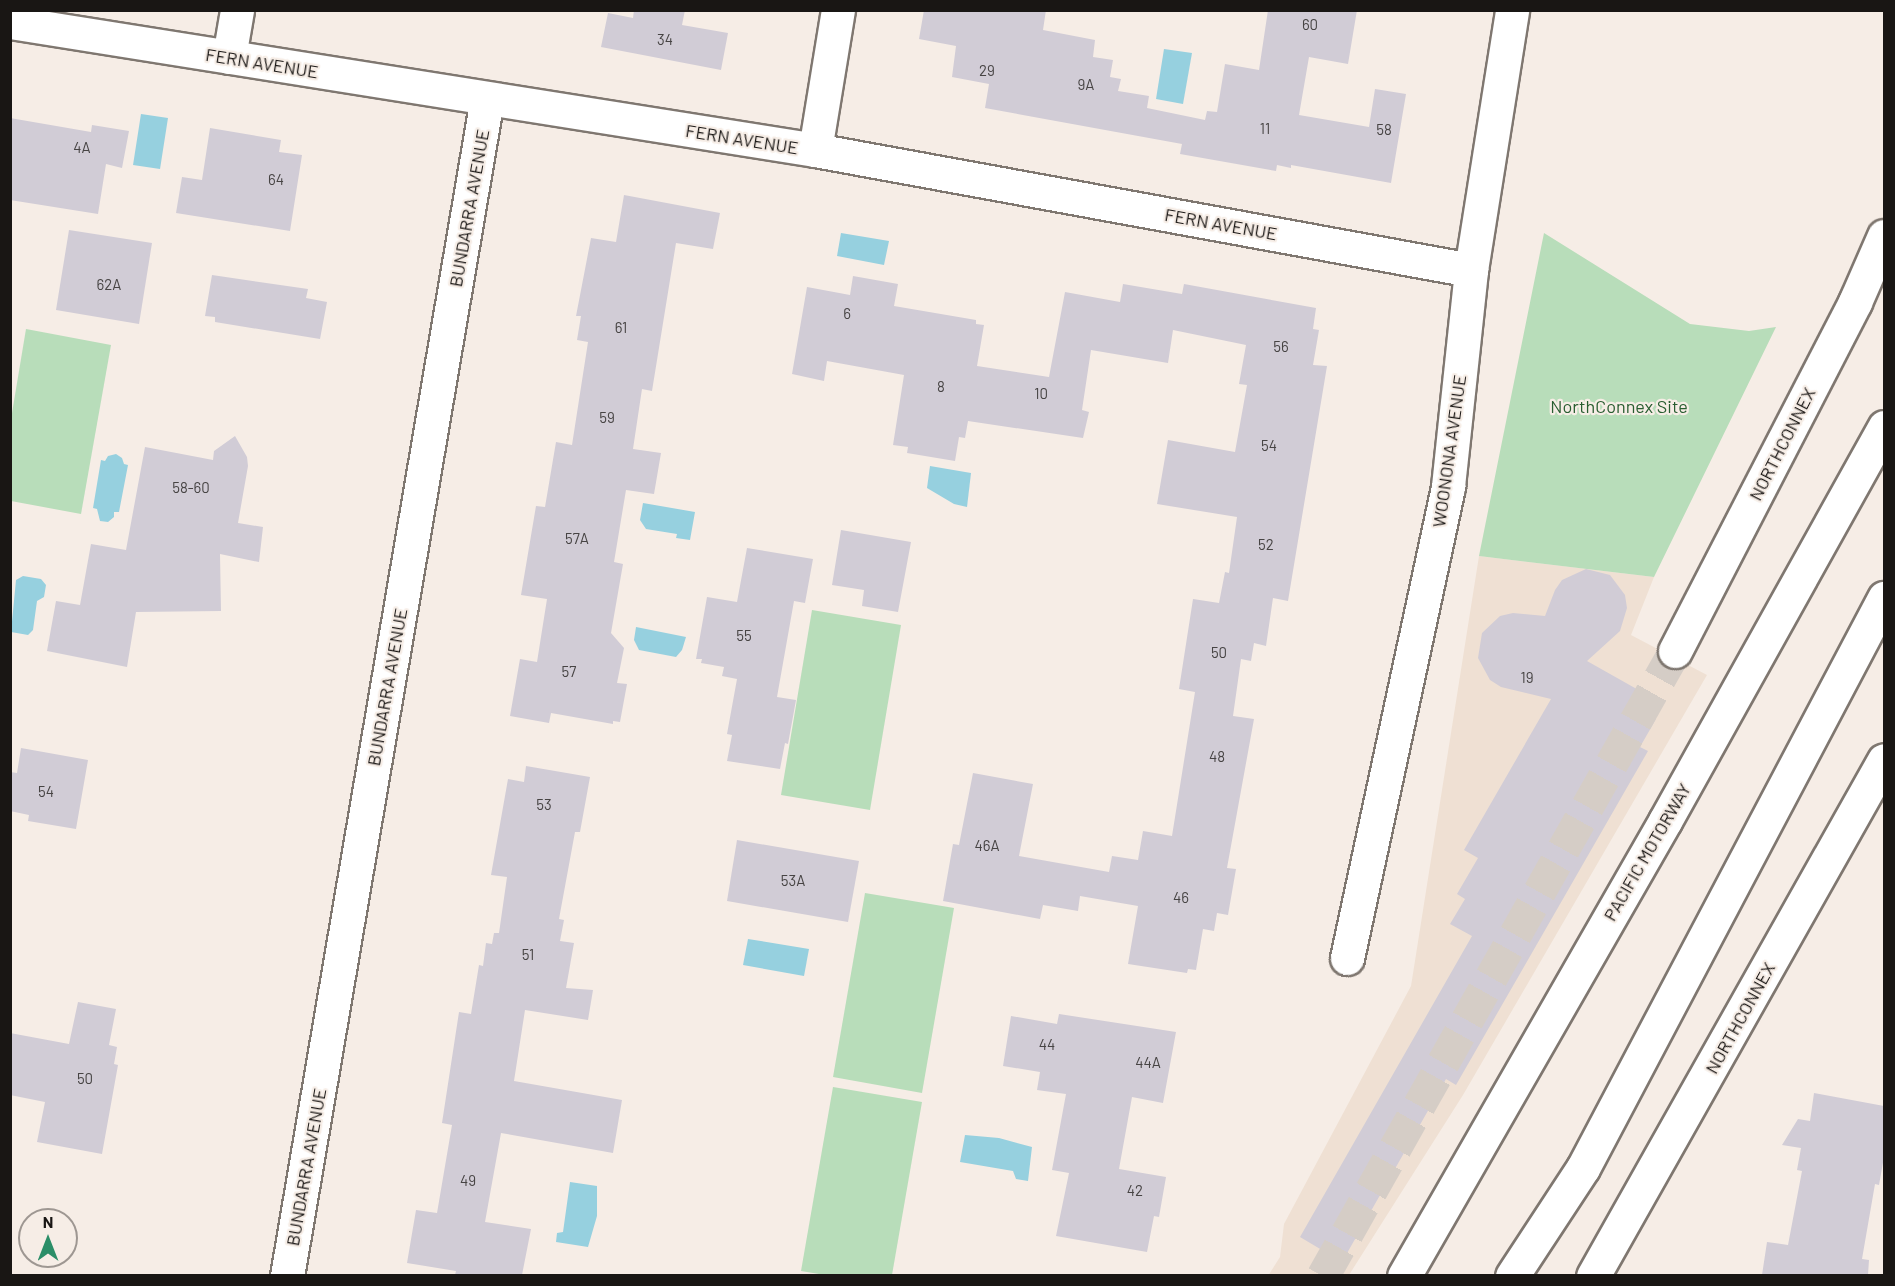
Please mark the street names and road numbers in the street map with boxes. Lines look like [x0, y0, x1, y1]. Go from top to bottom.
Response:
street label: FERN AVENUE [204, 43, 320, 83]
street label: FERN AVENUE [684, 119, 800, 159]
street label: BUNDARRA AVENUE [444, 127, 494, 289]
street label: FERN AVENUE [1163, 203, 1279, 245]
street label: WOONONA AVENUE [1428, 373, 1470, 529]
street label: NORTHCONNEX [1744, 384, 1820, 504]
street label: BUNDARRA AVENUE [362, 606, 412, 768]
street label: PACIFIC MOTORWAY [1599, 779, 1695, 925]
street label: NORTHCONNEX [1701, 959, 1779, 1077]
street label: BUNDARRA AVENUE [281, 1086, 331, 1248]

